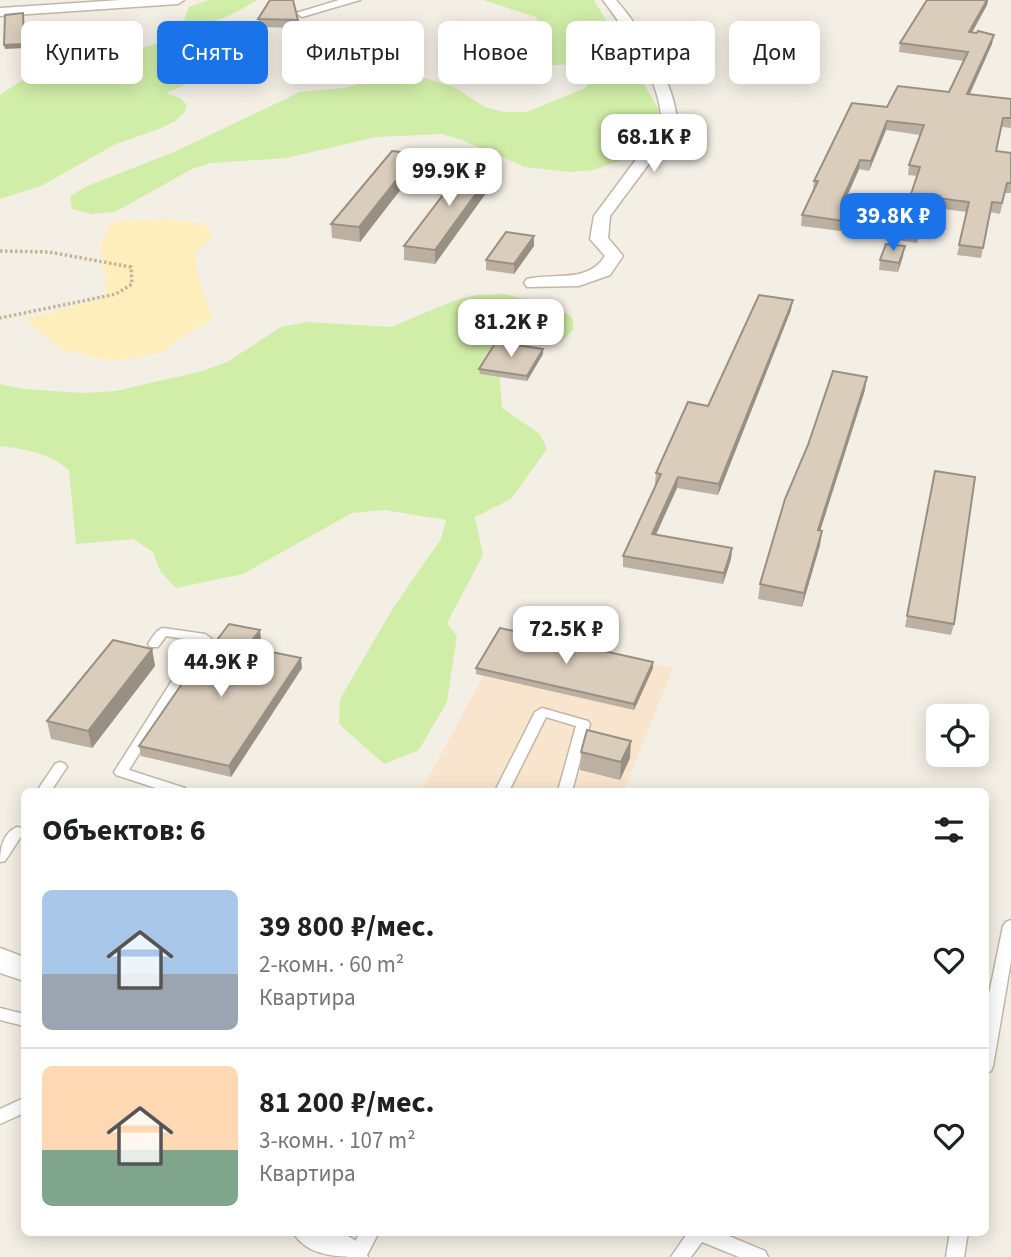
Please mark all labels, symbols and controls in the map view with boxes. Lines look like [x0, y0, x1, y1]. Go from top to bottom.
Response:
chip: Купить [21, 21, 143, 84]
chip: Снять [157, 21, 268, 84]
chip: Фильтры [282, 21, 424, 84]
chip: Новое [438, 21, 552, 84]
chip: Квартира [566, 21, 715, 84]
chip: Дом [729, 21, 820, 84]
pin: 68.1K ₽ [589, 114, 719, 174]
text: 68.1K ₽ [617, 120, 691, 153]
pin: 99.9K ₽ [384, 148, 514, 208]
text: 99.9K ₽ [412, 154, 486, 187]
pin: 39.8K ₽ [828, 194, 958, 253]
text: 39.8K ₽ [856, 199, 930, 232]
pin: 81.2K ₽ [446, 300, 576, 359]
text: 81.2K ₽ [474, 305, 548, 338]
pin: 72.5K ₽ [501, 606, 631, 666]
text: 72.5K ₽ [529, 612, 603, 645]
pin: 44.9K ₽ [156, 640, 286, 699]
text: 44.9K ₽ [184, 645, 258, 678]
map controls [926, 704, 989, 767]
button: locate [926, 704, 989, 767]
text: Объектов: 6 [42, 809, 206, 852]
icon: filters [930, 811, 968, 849]
text: 39 800 ₽/мес. [259, 905, 435, 948]
icon: home [98, 918, 182, 1002]
icon: heart [930, 941, 968, 979]
text: 2-комн. · 60 m² [259, 948, 404, 981]
text: Квартира [259, 981, 356, 1014]
text: 81 200 ₽/мес. [259, 1081, 435, 1124]
icon: home [98, 1094, 182, 1178]
icon: heart [930, 1117, 968, 1155]
text: 3-комн. · 107 m² [259, 1124, 416, 1157]
text: Квартира [259, 1157, 356, 1190]

